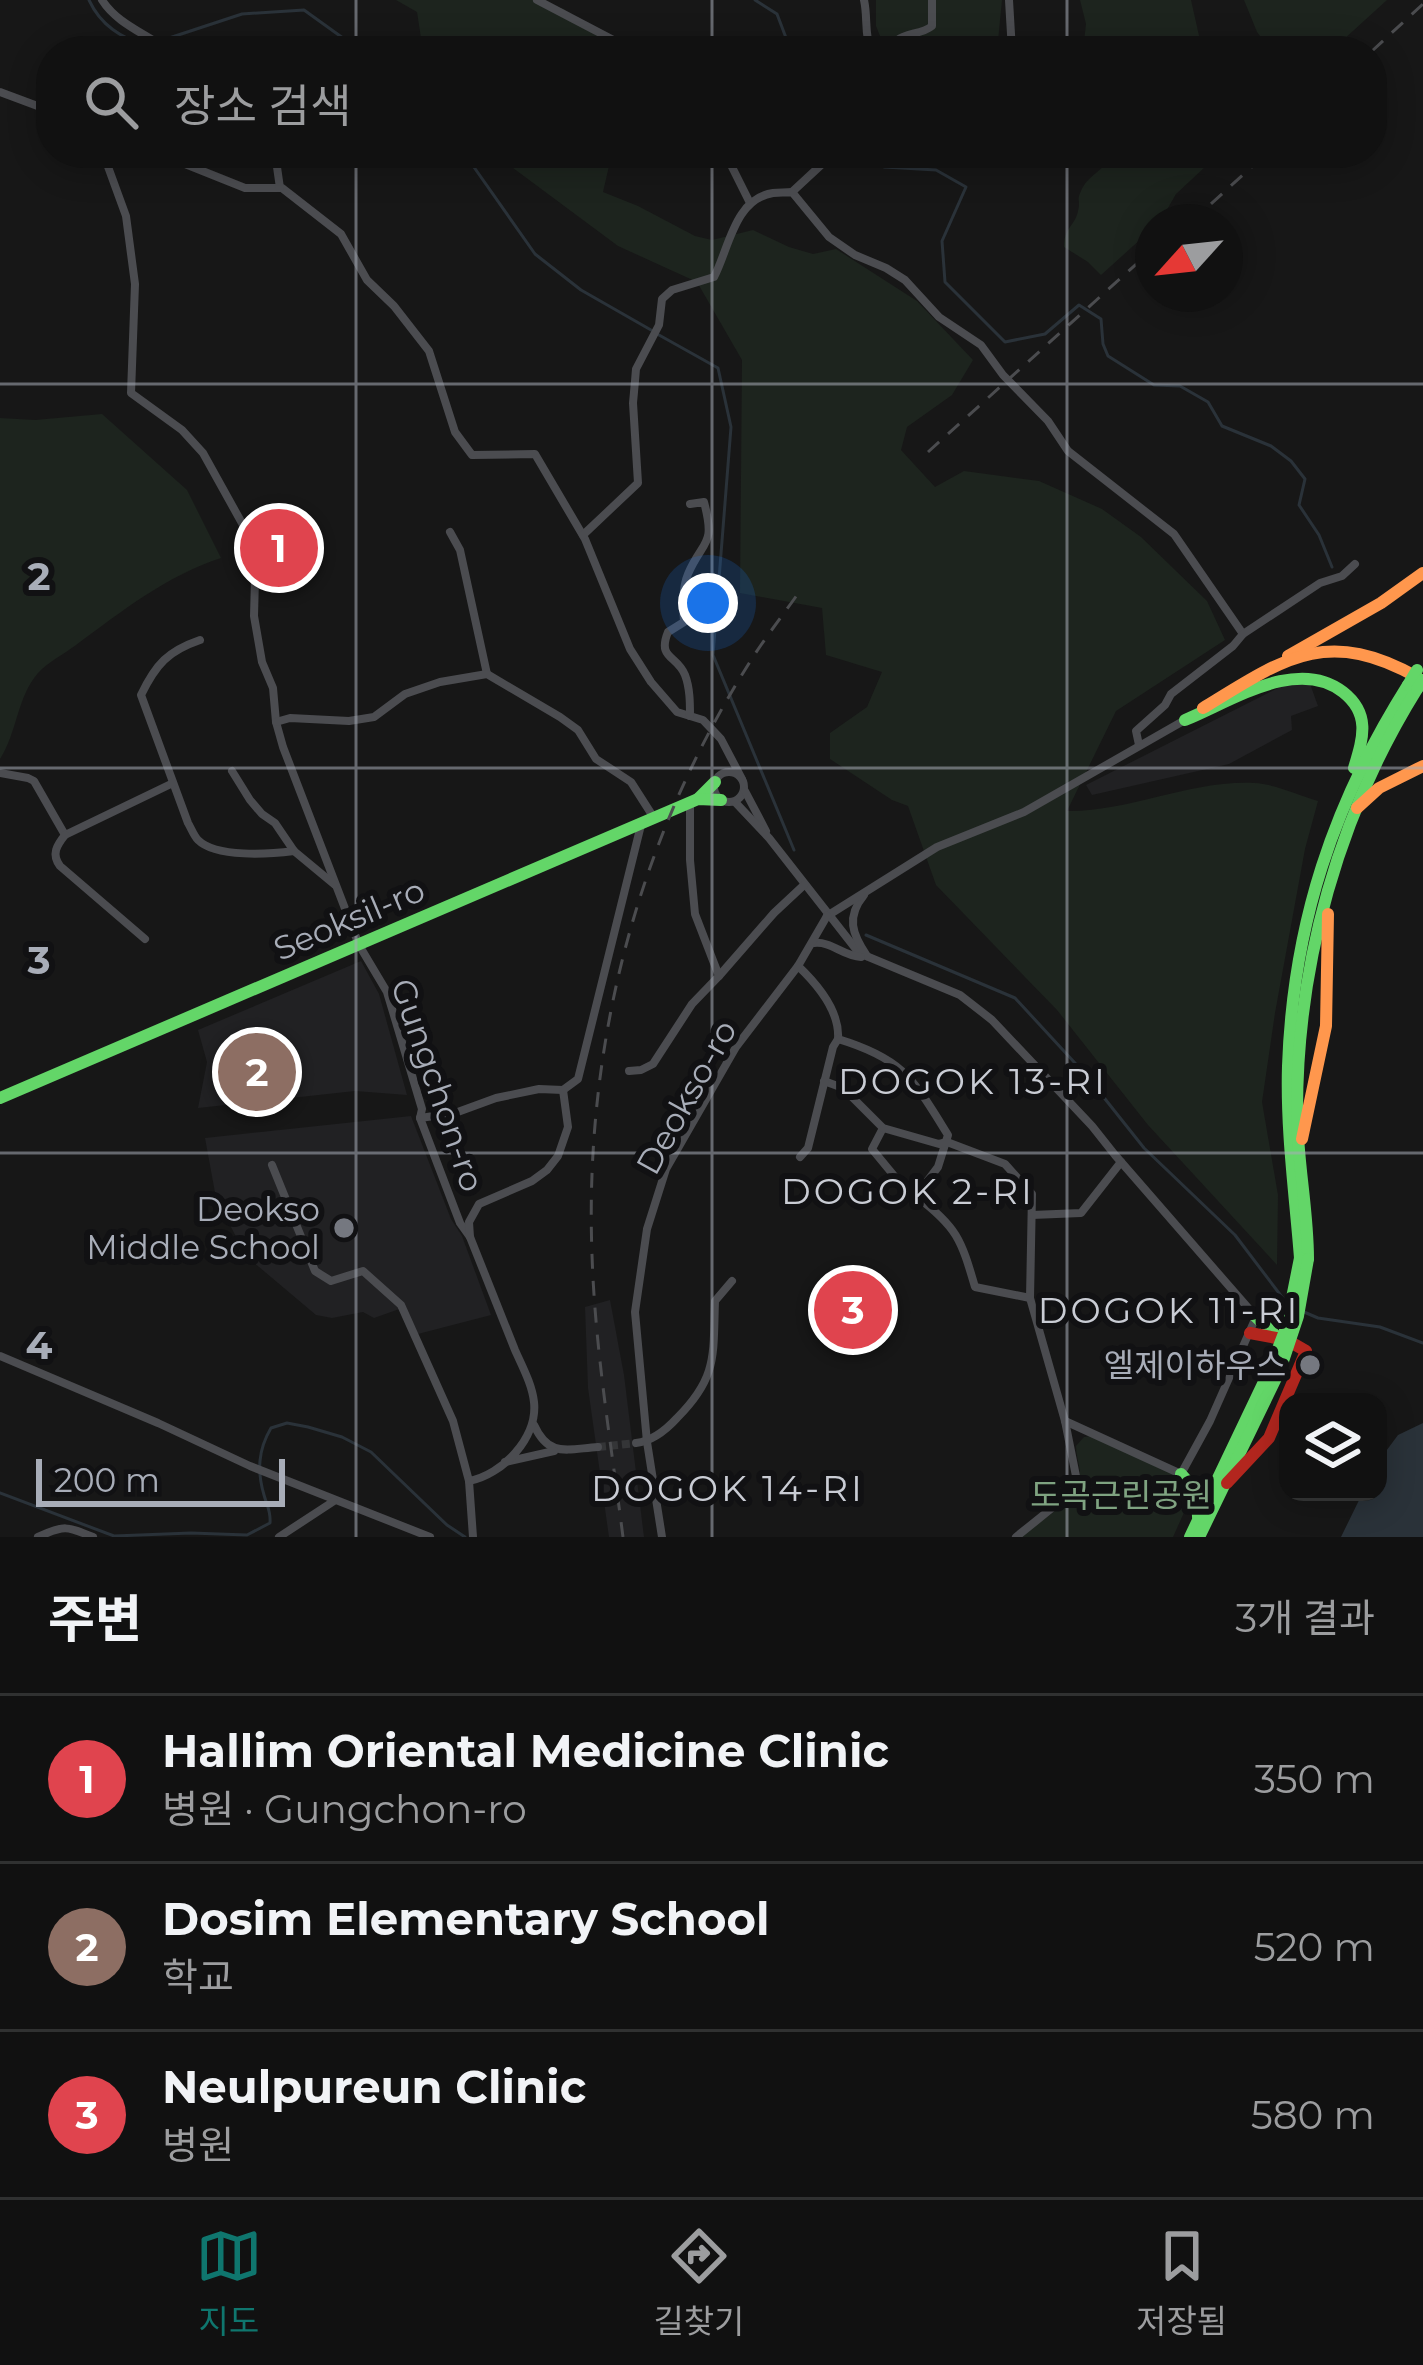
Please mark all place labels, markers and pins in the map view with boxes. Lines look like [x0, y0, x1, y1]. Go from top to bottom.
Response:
pin: 1 [240, 503, 318, 593]
pin: 2 [218, 1027, 296, 1117]
place label: Deokso Middle School [86, 1189, 320, 1267]
marker: Deokso Middle School [331, 1215, 357, 1241]
pin: 3 [814, 1265, 892, 1355]
place label: 엘제이하우스 [1104, 1345, 1286, 1385]
marker: 엘제이하우스 [1297, 1352, 1323, 1378]

